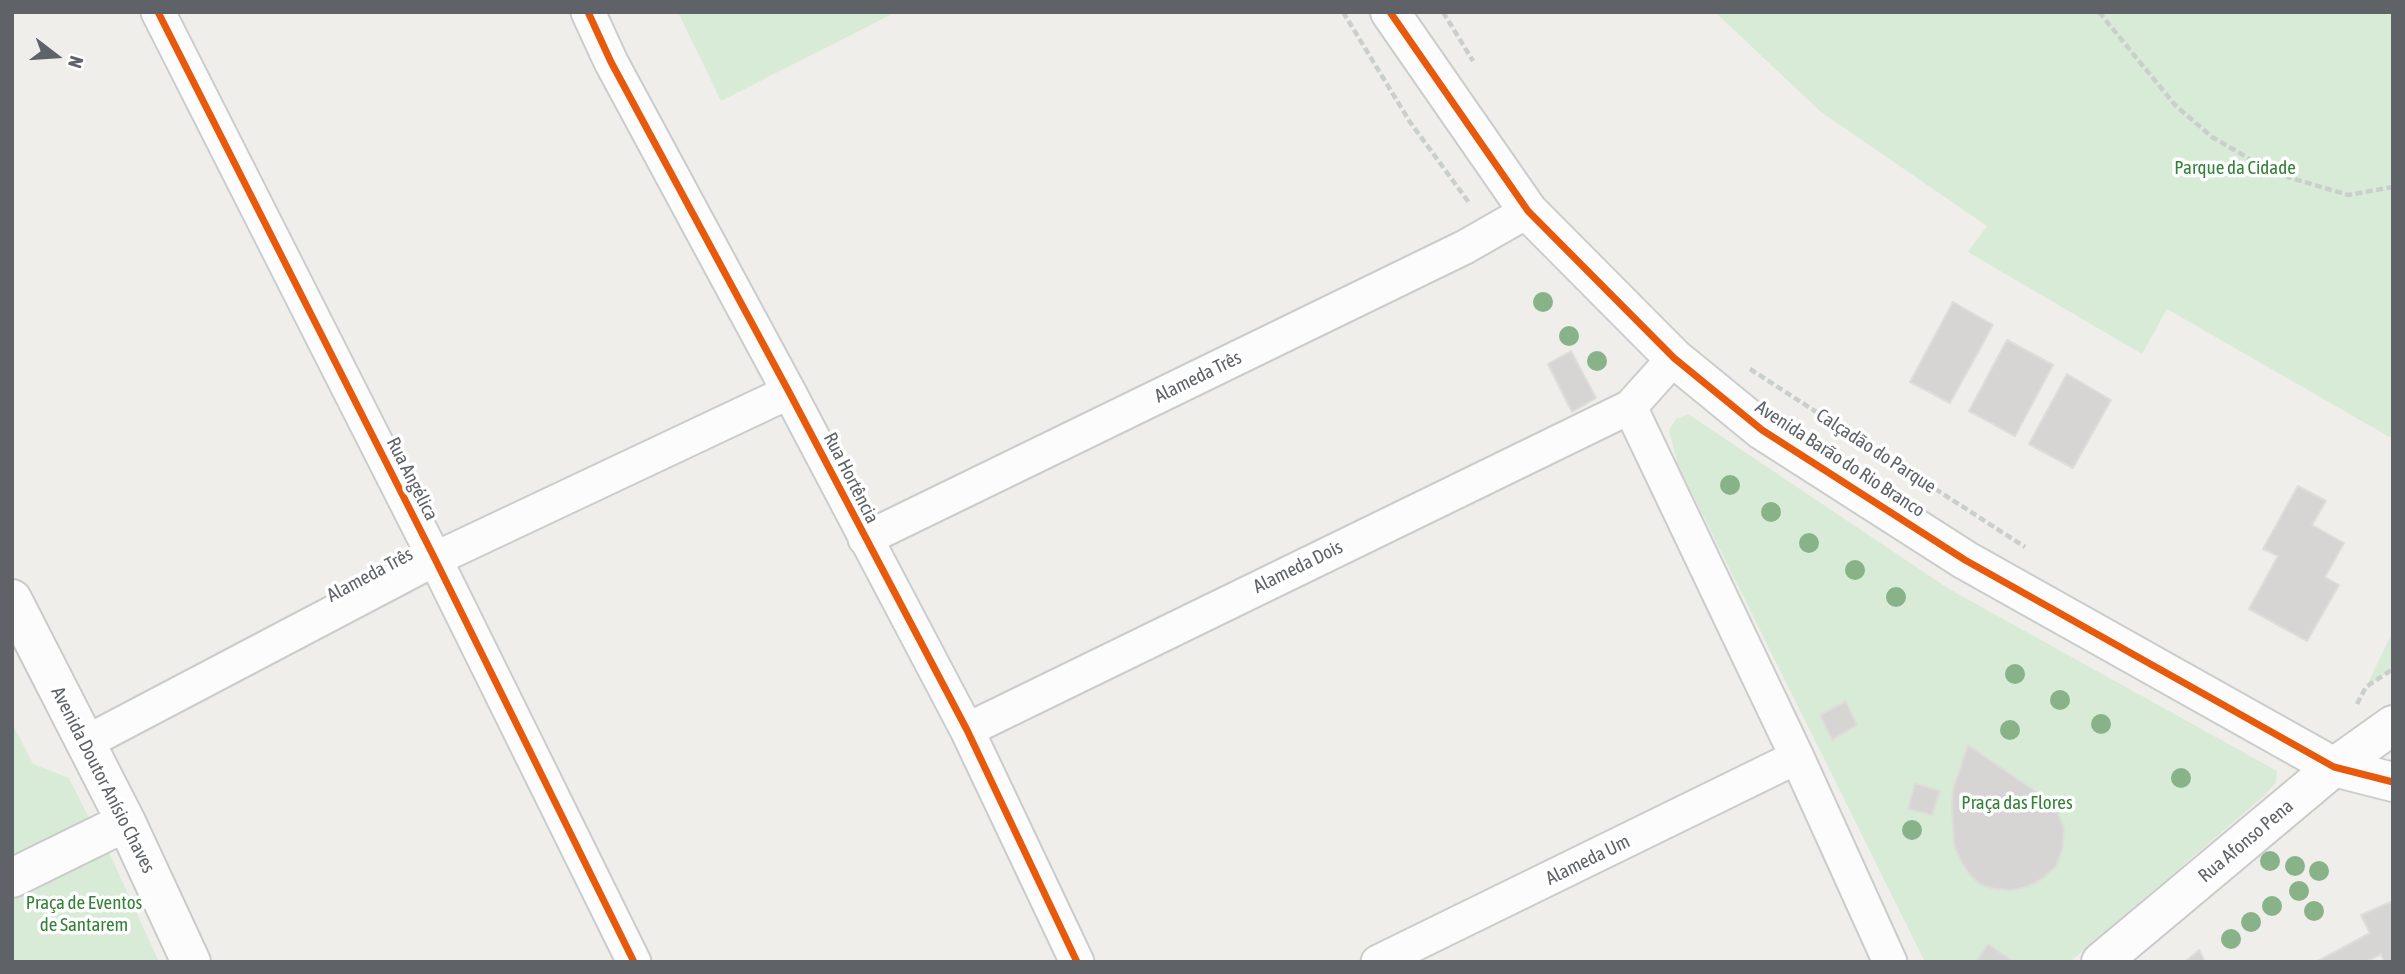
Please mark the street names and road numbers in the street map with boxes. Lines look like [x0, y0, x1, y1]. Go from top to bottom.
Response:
street label: Alameda Três [1151, 346, 1245, 408]
street label: Avenida Barão do Rio Branco [1751, 396, 1929, 522]
street label: Calçadão do Parque [1812, 404, 1940, 498]
street label: Rua Hortência [818, 429, 884, 527]
street label: Rua Angélica [381, 434, 443, 524]
street label: Alameda Dois [1250, 536, 1346, 598]
street label: Alameda Três [323, 543, 417, 607]
street label: Avenida Doutor Anísio Chaves [46, 683, 160, 877]
street label: Rua Afonso Pena [2194, 795, 2298, 887]
street label: Alameda Um [1542, 830, 1634, 890]

